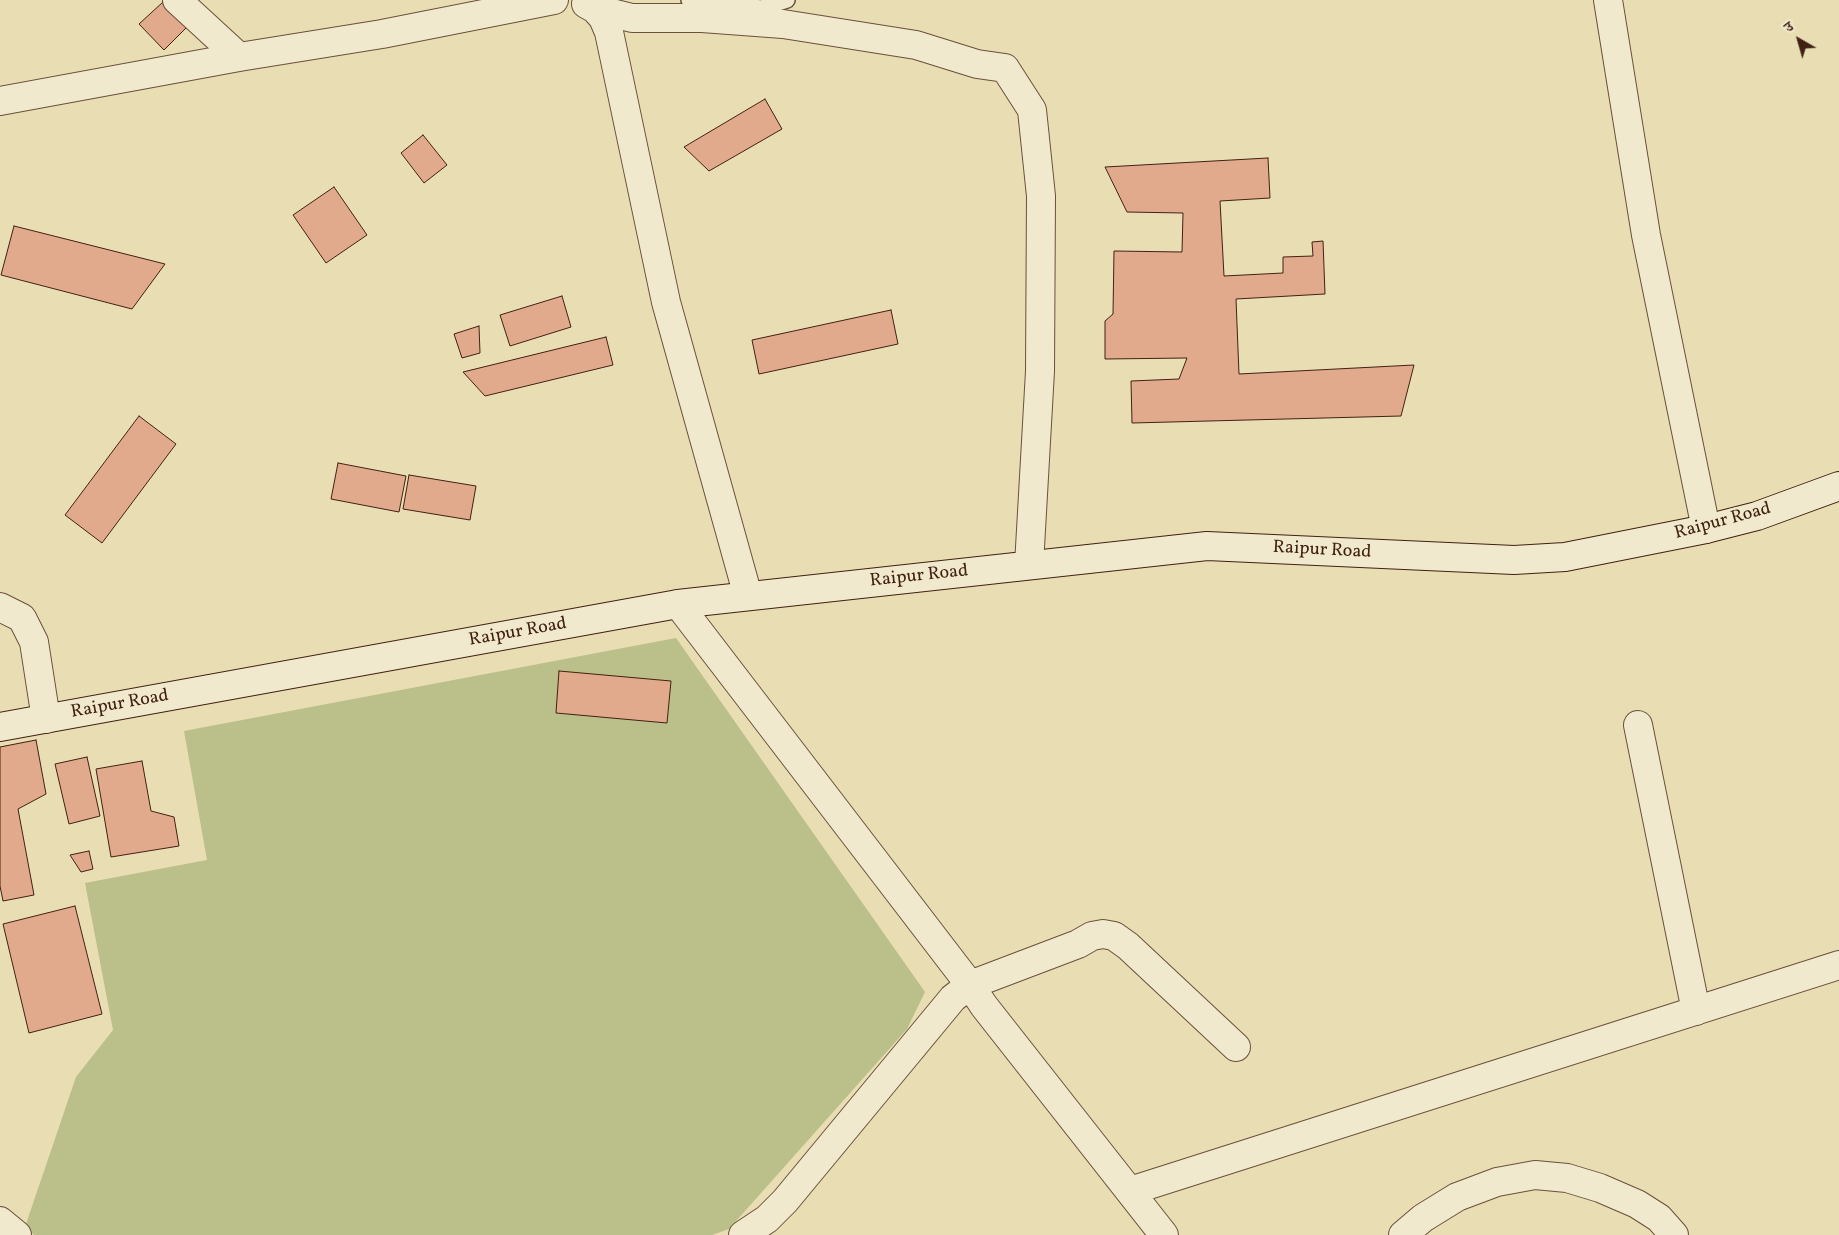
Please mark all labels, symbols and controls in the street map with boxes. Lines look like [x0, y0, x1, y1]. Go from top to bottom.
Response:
north arrow [1774, 15, 1824, 65]
text: उ [1781, 18, 1798, 37]
street label: Raipur Road [1672, 499, 1774, 545]
street label: Raipur Road [1272, 538, 1372, 564]
street label: Raipur Road [869, 561, 969, 593]
street label: Raipur Road [467, 614, 569, 652]
street label: Raipur Road [69, 686, 171, 724]

